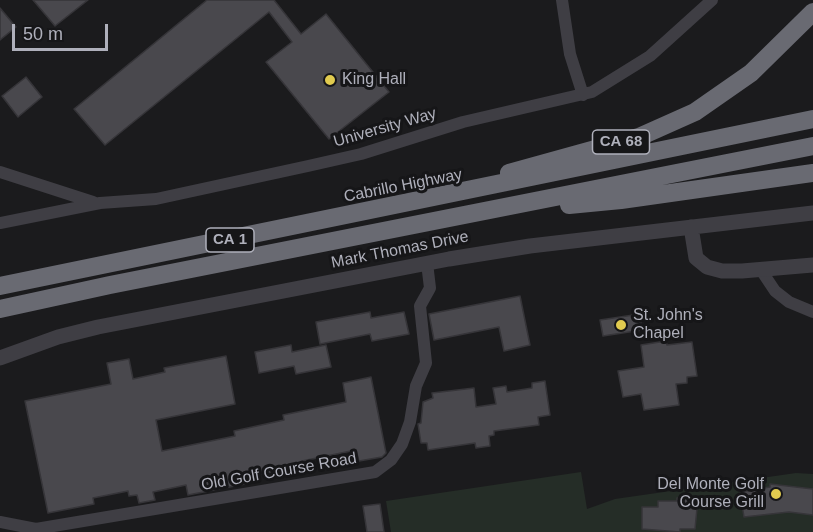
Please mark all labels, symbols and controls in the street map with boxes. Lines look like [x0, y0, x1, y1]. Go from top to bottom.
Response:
scale bar [15, 12, 111, 50]
text: 50 m [23, 24, 63, 44]
place label: King Hall [342, 70, 406, 90]
marker: King Hall [323, 73, 337, 87]
street label: University Way [331, 104, 439, 152]
road number: CA 68 [592, 130, 650, 154]
street label: Cabrillo Highway [342, 165, 464, 207]
street label: Mark Thomas Drive [330, 227, 470, 273]
road number: CA 1 [206, 228, 254, 252]
place label: St. John's Chapel [633, 306, 703, 344]
marker: St. John's Chapel [614, 318, 628, 332]
street label: Old Golf Course Road [200, 449, 358, 495]
place label: Del Monte Golf Course Grill [657, 475, 764, 513]
marker: Del Monte Golf Course Grill [769, 487, 783, 501]

